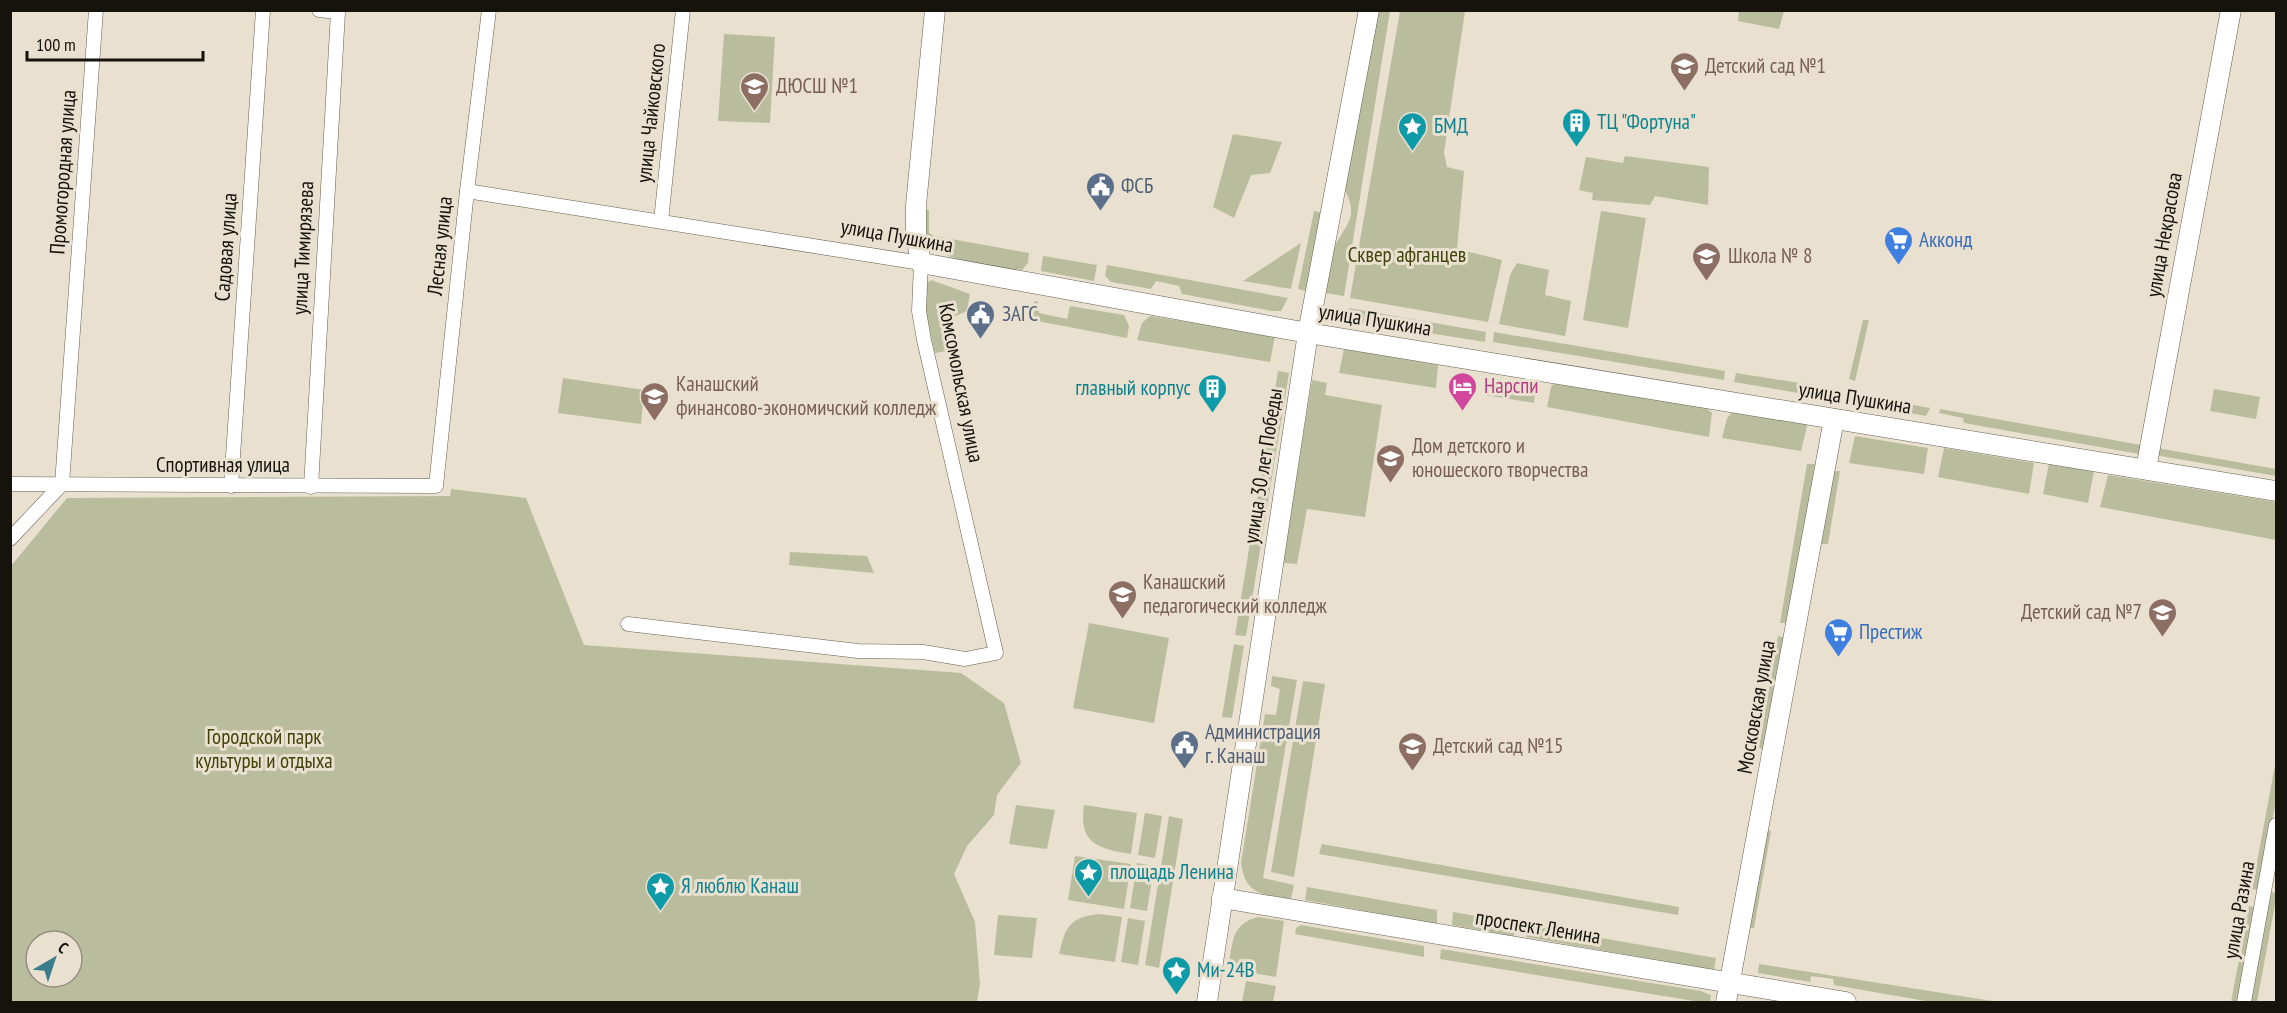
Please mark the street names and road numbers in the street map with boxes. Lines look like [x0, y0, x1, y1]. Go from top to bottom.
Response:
street label: улица Чайковского [630, 42, 671, 184]
street label: Промогородная улица [43, 89, 82, 255]
street label: улица Некрасова [2139, 170, 2188, 299]
street label: улица Тимирязева [286, 180, 319, 316]
street label: Садовая улица [208, 192, 243, 302]
street label: Лесная улица [421, 195, 458, 298]
street label: улица Пушкина [839, 212, 955, 259]
street label: улица Пушкина [1317, 297, 1433, 342]
street label: Комсомольская улица [933, 301, 990, 465]
street label: улица Пушкина [1797, 375, 1913, 420]
street label: улица 30 лет Победы [1237, 386, 1288, 545]
street label: Спортивная улица [156, 451, 290, 478]
street label: Московская улица [1730, 638, 1781, 776]
street label: улица Разина [2217, 859, 2260, 961]
street label: проспект Ленина [1474, 903, 1603, 950]

